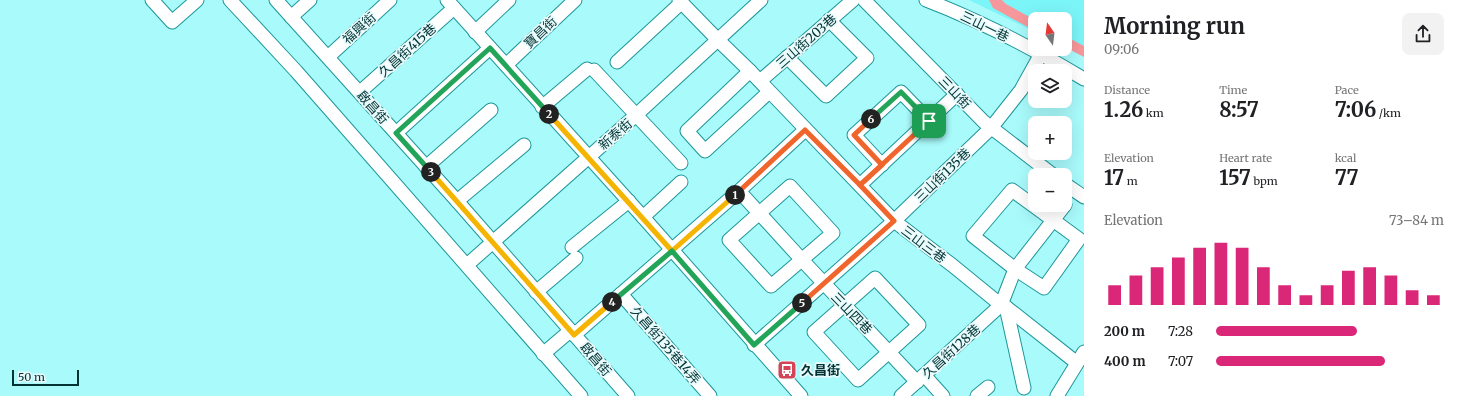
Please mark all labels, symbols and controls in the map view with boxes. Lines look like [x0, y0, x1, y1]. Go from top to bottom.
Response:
street label: 三山一巷 [958, 7, 1012, 45]
street label: 福興街 [339, 9, 380, 48]
street label: 三山街203巷 [773, 10, 840, 72]
north arrow [1028, 12, 1072, 56]
map controls [1028, 12, 1072, 212]
text: Morning run [1104, 12, 1245, 40]
street label: 寶昌街 [520, 13, 560, 52]
button: share [1402, 13, 1444, 55]
street label: 久昌街415巷 [375, 20, 440, 81]
text: 09:06 [1104, 41, 1139, 58]
button: layers [1028, 64, 1072, 108]
street label: 三山街 [935, 72, 974, 112]
text: Distance [1104, 83, 1150, 97]
text: Time [1219, 83, 1247, 97]
text: Pace [1335, 83, 1359, 97]
street label: 啟昌街 [353, 87, 392, 128]
text: 1.26 [1104, 97, 1143, 122]
text: 8:57 [1219, 97, 1259, 122]
text: 7:06 [1335, 97, 1376, 122]
pin: 2 [539, 104, 559, 124]
pin [912, 104, 946, 138]
text: km [1143, 106, 1164, 120]
text: /km [1376, 106, 1401, 120]
text: 2 [546, 107, 552, 121]
pin: 6 [861, 109, 881, 129]
icon: arrive [918, 110, 940, 132]
text: 6 [868, 112, 874, 126]
street label: 新泰街 [595, 115, 636, 154]
button: + [1028, 116, 1072, 160]
street label: 三山街135巷 [911, 144, 974, 206]
text: Elevation [1104, 151, 1154, 165]
text: Heart rate [1219, 151, 1272, 165]
text: kcal [1335, 151, 1356, 165]
pin: 3 [421, 162, 441, 182]
text: 3 [428, 165, 434, 179]
text: 17 [1104, 165, 1124, 190]
text: 157 [1219, 165, 1251, 190]
text: 77 [1335, 165, 1358, 190]
button: − [1028, 168, 1072, 212]
text: m [1124, 174, 1138, 188]
text: bpm [1251, 174, 1278, 188]
pin: 1 [725, 185, 745, 205]
text: 1 [732, 188, 738, 202]
text: Elevation [1104, 212, 1163, 229]
text: 73–84 m [1389, 212, 1444, 229]
street label: 三山三巷 [898, 222, 950, 267]
street label: 三山四巷 [827, 289, 876, 338]
pin: 4 [602, 292, 622, 312]
pin: 5 [792, 293, 812, 313]
text: 4 [609, 295, 616, 309]
text: 5 [799, 296, 805, 310]
street label: 久昌街135巷14弄 [627, 303, 704, 388]
street label: 久昌街128巷 [919, 321, 984, 382]
text: 200 m [1104, 323, 1145, 340]
text: 7:28 [1168, 323, 1193, 340]
street label: 啟昌街 [576, 339, 615, 380]
text: 400 m [1104, 353, 1146, 370]
text: 7:07 [1168, 353, 1193, 370]
bus stop icon: 久昌街 [776, 359, 798, 381]
place label: 久昌街 [801, 362, 840, 379]
scale bar [12, 368, 79, 387]
text: 50 m [18, 370, 45, 384]

